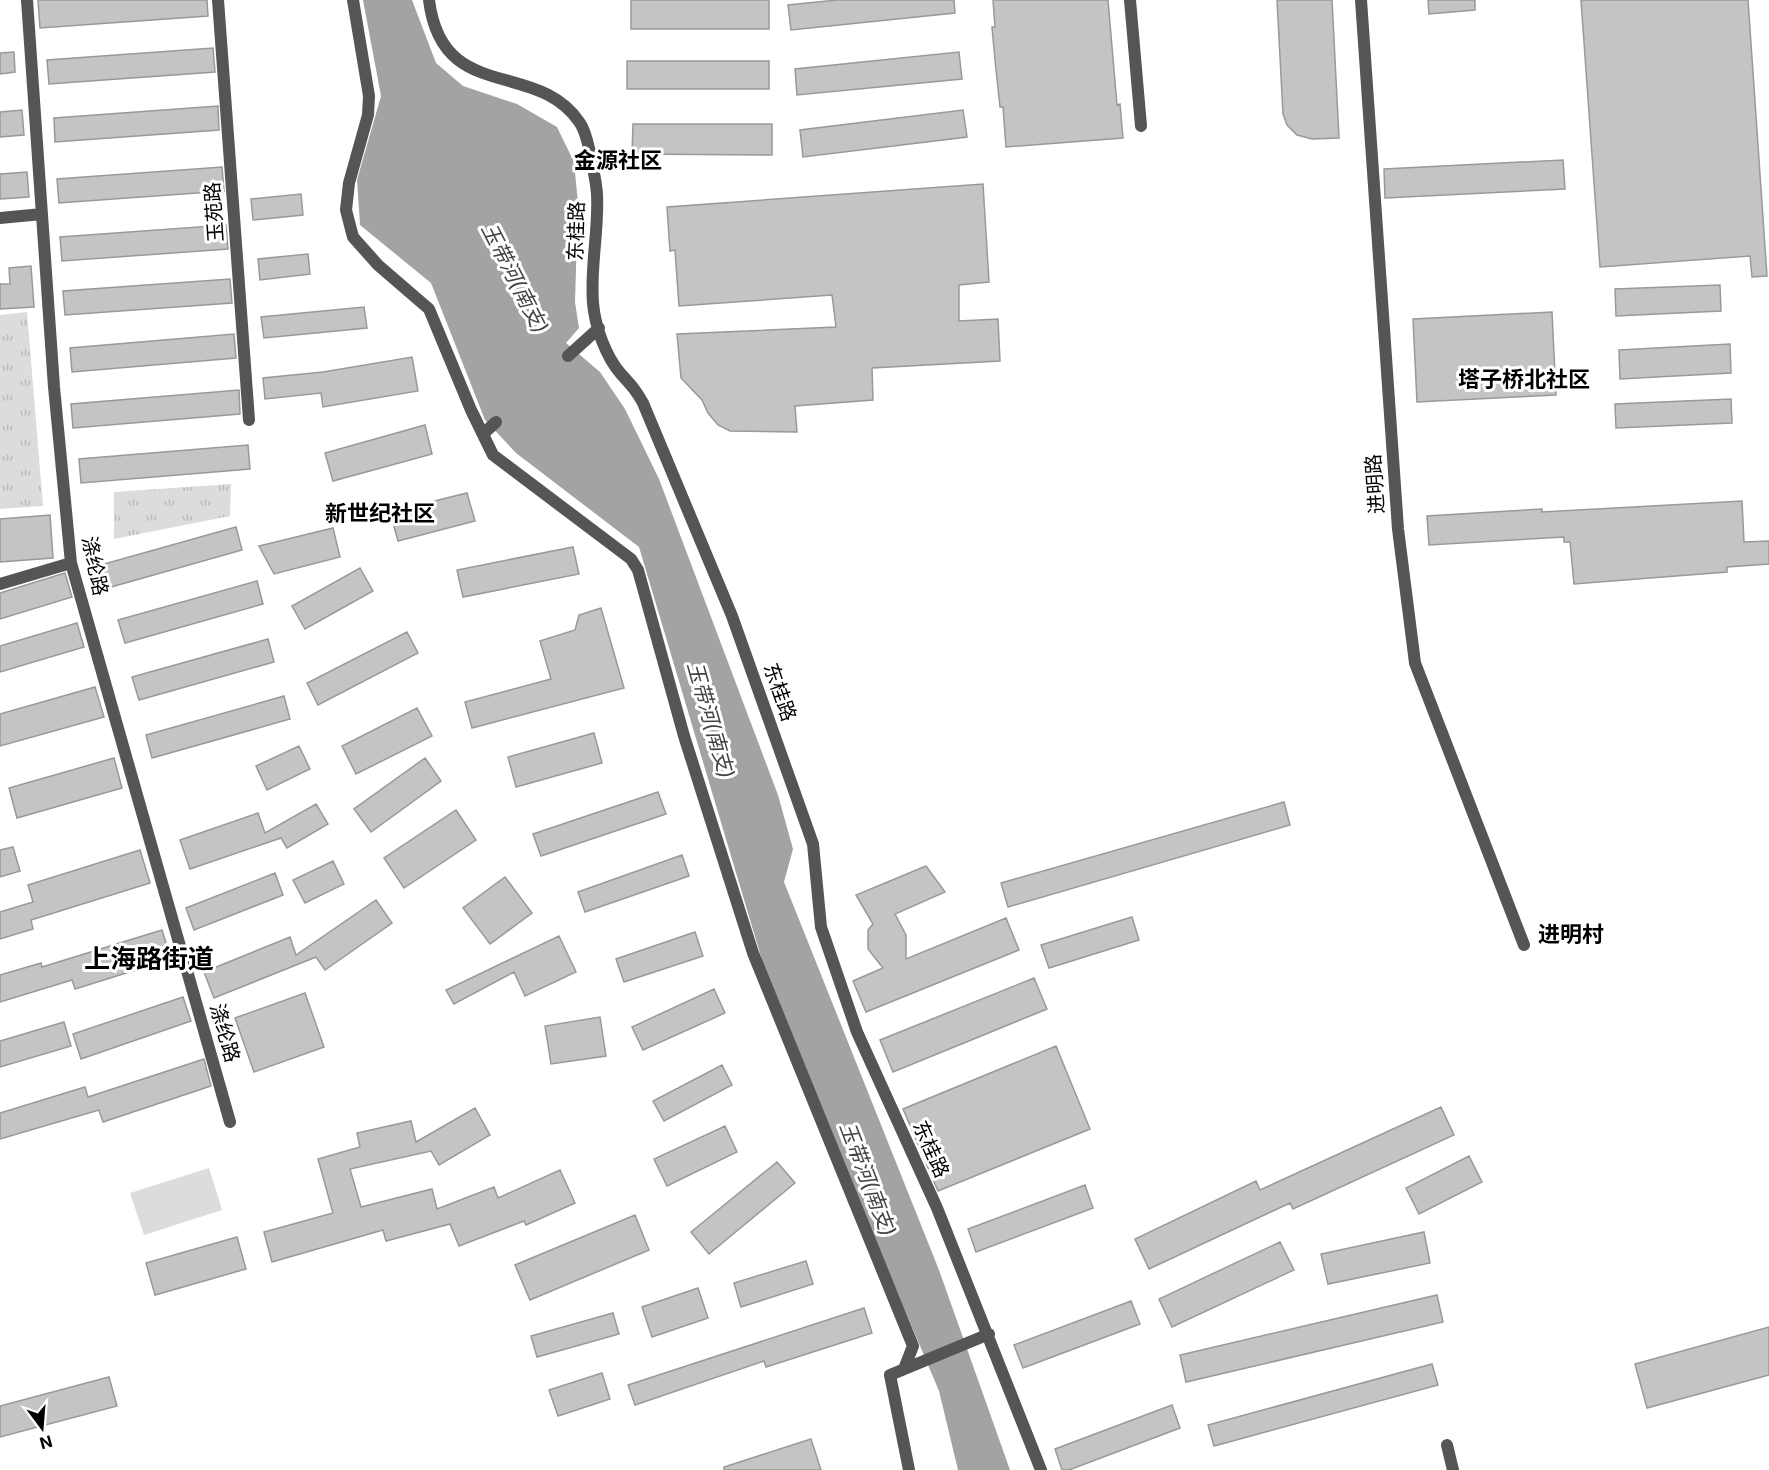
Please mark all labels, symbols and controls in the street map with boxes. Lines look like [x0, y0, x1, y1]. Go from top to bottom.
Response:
district label: 金源社区 [574, 147, 662, 173]
street label: 玉苑路 [200, 181, 228, 243]
street label: 东桂路 [563, 201, 589, 261]
water label: 玉带河(南支) [477, 219, 553, 337]
district label: 塔子桥北社区 [1458, 366, 1590, 392]
street label: 进明路 [1361, 453, 1389, 515]
district label: 新世纪社区 [325, 500, 435, 526]
street label: 涤纶路 [77, 534, 113, 598]
water label: 玉带河(南支) [682, 659, 740, 781]
street label: 东桂路 [759, 660, 801, 724]
district label: 进明村 [1538, 921, 1604, 947]
district label: 上海路街道 [84, 943, 214, 974]
street label: 涤纶路 [205, 1001, 245, 1065]
street label: 东桂路 [908, 1117, 954, 1181]
water label: 玉带河(南支) [835, 1118, 901, 1240]
north arrow [12, 1398, 72, 1458]
text: N [38, 1431, 55, 1454]

